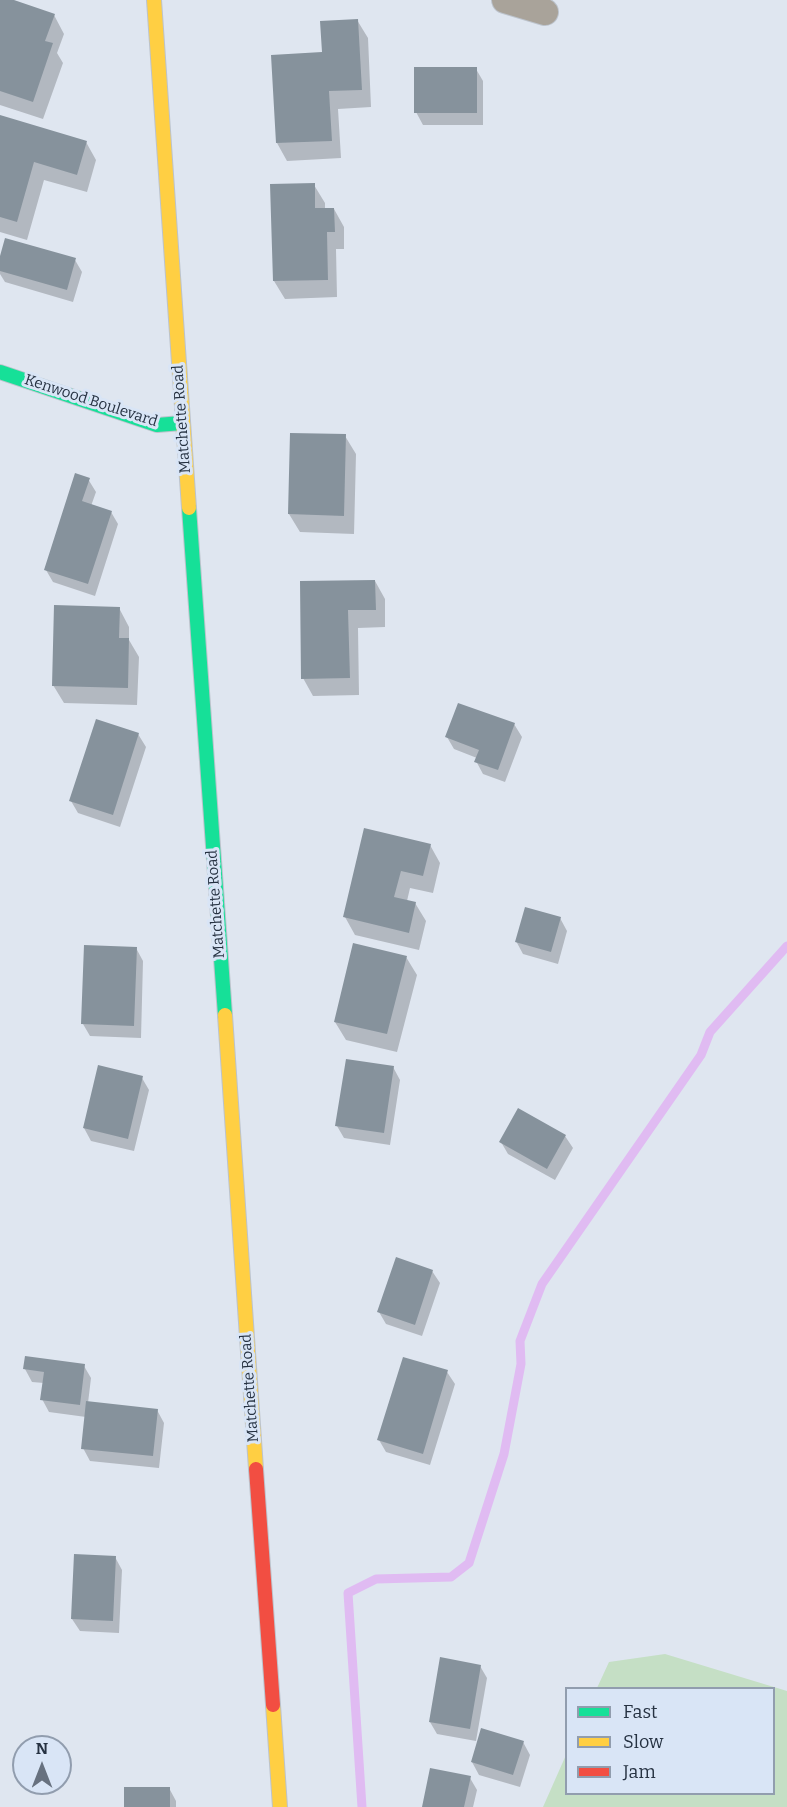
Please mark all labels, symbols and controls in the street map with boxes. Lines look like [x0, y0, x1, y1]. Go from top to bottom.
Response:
street label: Matchette Road [169, 364, 195, 474]
street label: Kenwood Boulevard [22, 371, 160, 431]
street label: Matchette Road [203, 849, 229, 959]
street label: Matchette Road [237, 1333, 263, 1443]
legend [565, 1687, 775, 1795]
text: Fast [623, 1701, 658, 1723]
text: Slow [623, 1731, 663, 1753]
north arrow [12, 1735, 72, 1795]
text: N [36, 1739, 48, 1758]
text: Jam [623, 1761, 656, 1783]

